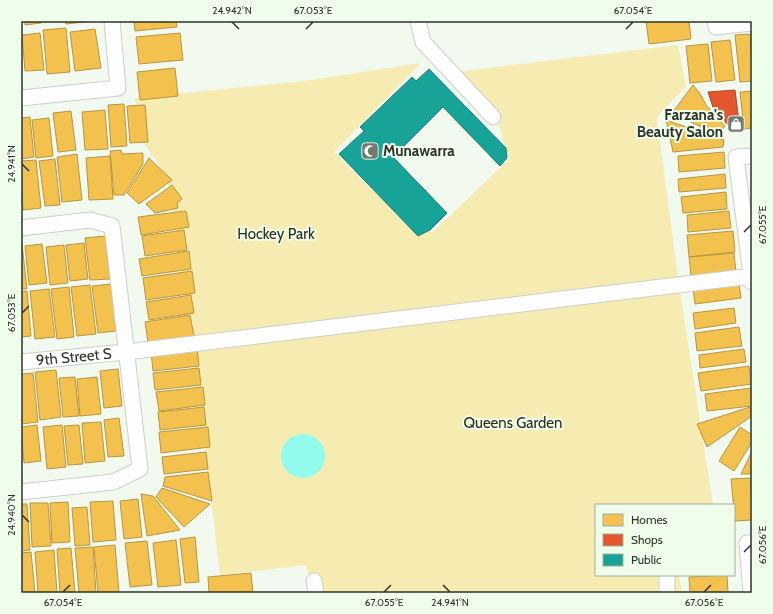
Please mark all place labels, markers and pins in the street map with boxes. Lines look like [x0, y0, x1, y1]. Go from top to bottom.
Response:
place label: Farzana's Beauty Salon [637, 106, 723, 141]
shop icon: Farzana's Beauty Salon [726, 114, 746, 134]
mosque icon: Munawarra [360, 141, 380, 161]
place label: Munawarra [383, 142, 455, 160]

